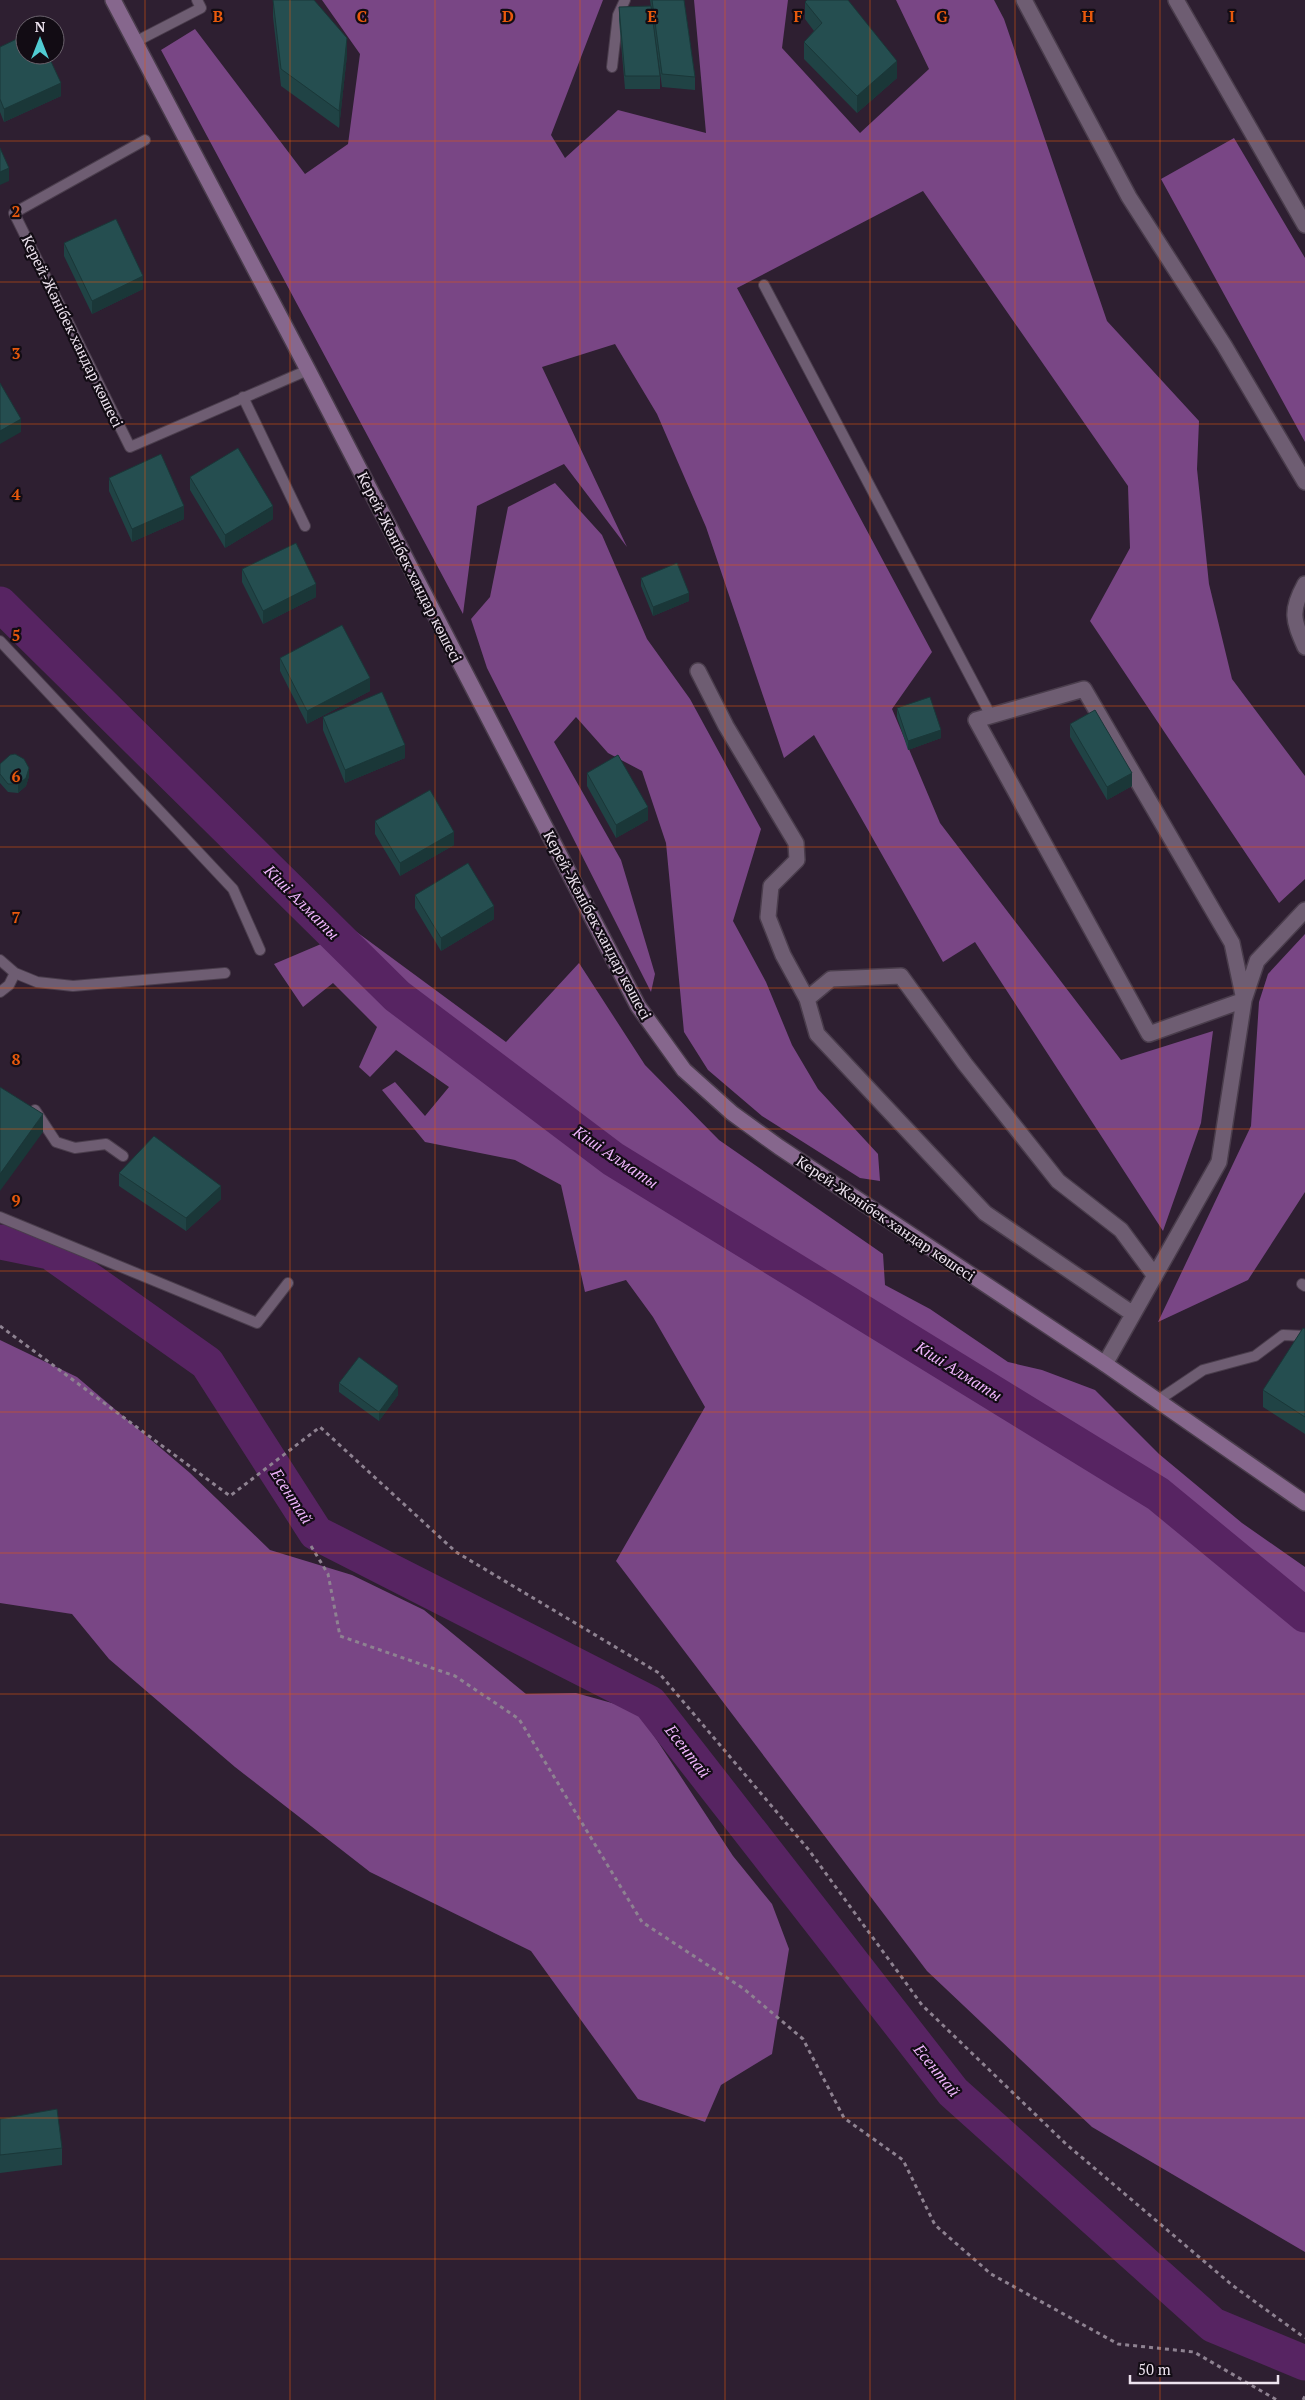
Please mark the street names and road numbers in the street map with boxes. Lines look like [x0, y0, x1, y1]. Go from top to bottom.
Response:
street label: Керей-Жәнібек хандар көшесі [18, 232, 128, 430]
street label: Керей-Жәнібек хандар көшесі [353, 468, 467, 666]
street label: Керей-Жәнібек хандар көшесі [540, 827, 656, 1023]
street label: Керей-Жәнібек хандар көшесі [793, 1151, 979, 1285]

